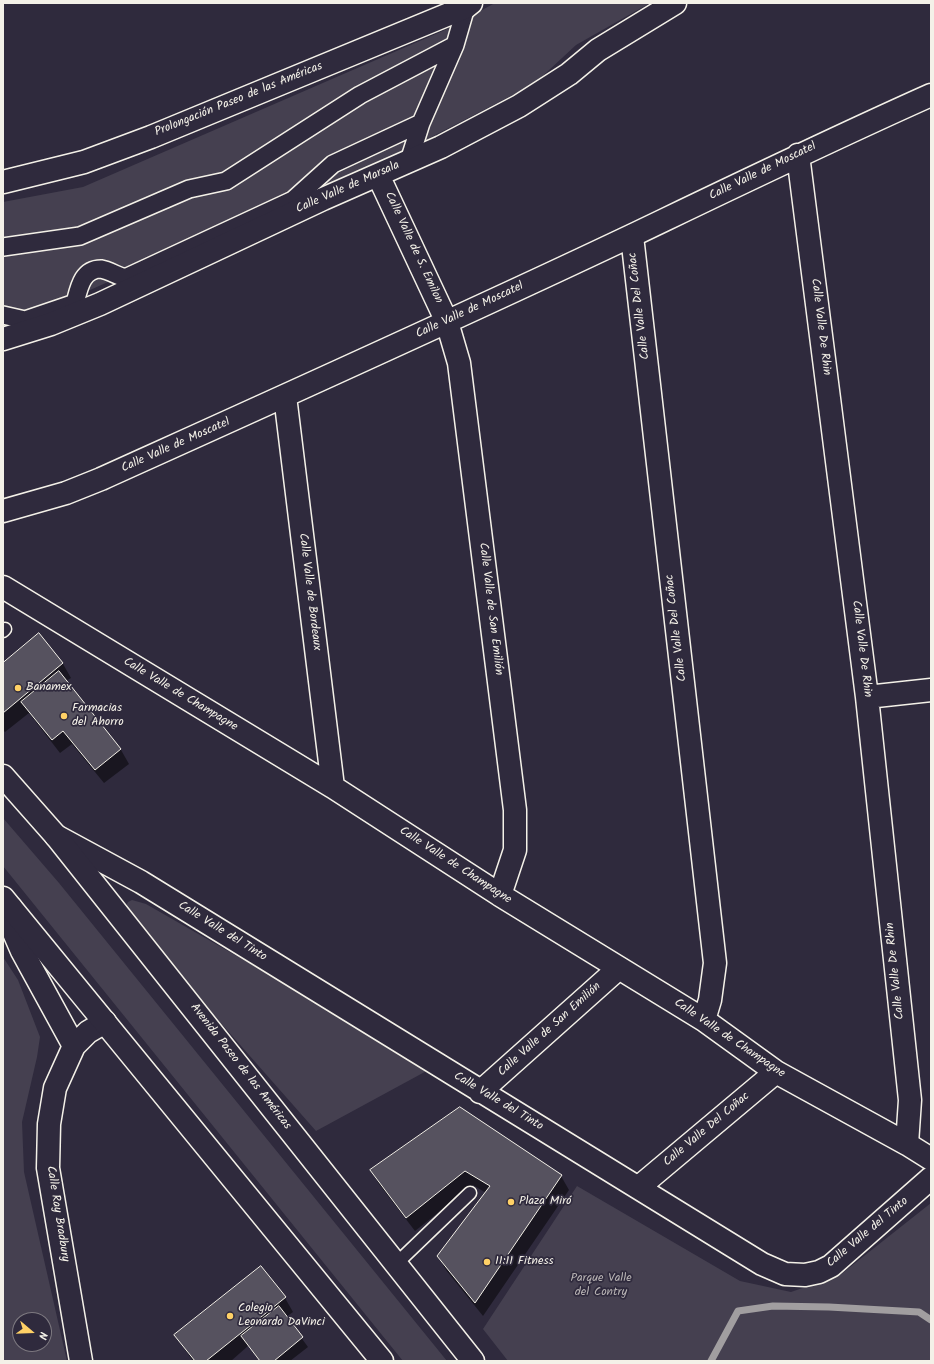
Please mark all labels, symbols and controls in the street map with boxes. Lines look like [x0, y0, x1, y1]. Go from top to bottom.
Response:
street label: Prolongación Paseo de las Américas [153, 60, 325, 140]
street label: Calle Valle de Moscatel [707, 140, 819, 204]
street label: Calle Valle de Marsala [294, 159, 402, 217]
street label: Calle Valle de S. Emilon [381, 190, 445, 306]
street label: Calle Valle Del Coñac [626, 252, 654, 360]
street label: Calle Valle De Rhin [807, 278, 833, 376]
street label: Calle Valle de Moscatel [414, 280, 526, 342]
street label: Calle Valle de Moscatel [120, 416, 232, 476]
street label: Calle Valle de Bordeaux [295, 532, 323, 652]
street label: Calle Valle de San Emilión [475, 542, 505, 676]
street label: Calle Valle Del Coñac [663, 574, 691, 682]
street label: Calle Valle De Rhin [848, 600, 874, 698]
street label: Calle Valle de Champagne [120, 655, 240, 735]
place label: Banamex [26, 681, 71, 695]
marker: Banamex [13, 683, 23, 693]
place label: Farmacias del Ahorro [72, 702, 124, 730]
marker: Farmacias del Ahorro [59, 711, 69, 721]
street label: Calle Valle de Champagne [396, 824, 514, 908]
street label: Calle Valle del Tinto [175, 899, 269, 965]
street label: Calle Valle De Rhin [884, 922, 908, 1020]
street label: Calle Valle de San Emilión [496, 980, 604, 1080]
street label: Calle Valle de Champagne [671, 996, 787, 1082]
street label: Avenida Paseo de las Américas [186, 1001, 294, 1133]
street label: Calle Valle del Tinto [451, 1070, 545, 1134]
street label: Calle Valle Del Coñac [661, 1090, 753, 1170]
street label: Calle Ray Bradbury [42, 1165, 72, 1263]
place label: Plaza Miró [519, 1195, 572, 1209]
street label: Calle Valle del Tinto [824, 1195, 912, 1271]
marker: Plaza Miró [506, 1197, 516, 1207]
place label: 11:11 Fitness [495, 1255, 554, 1269]
marker: 11:11 Fitness [482, 1257, 492, 1267]
park label: Parque Valle del Contry [570, 1272, 632, 1300]
place label: Colegio Leonardo DaVinci [238, 1302, 325, 1330]
marker: Colegio Leonardo DaVinci [225, 1311, 235, 1321]
north arrow [12, 1312, 52, 1352]
text: N [33, 1329, 52, 1342]

